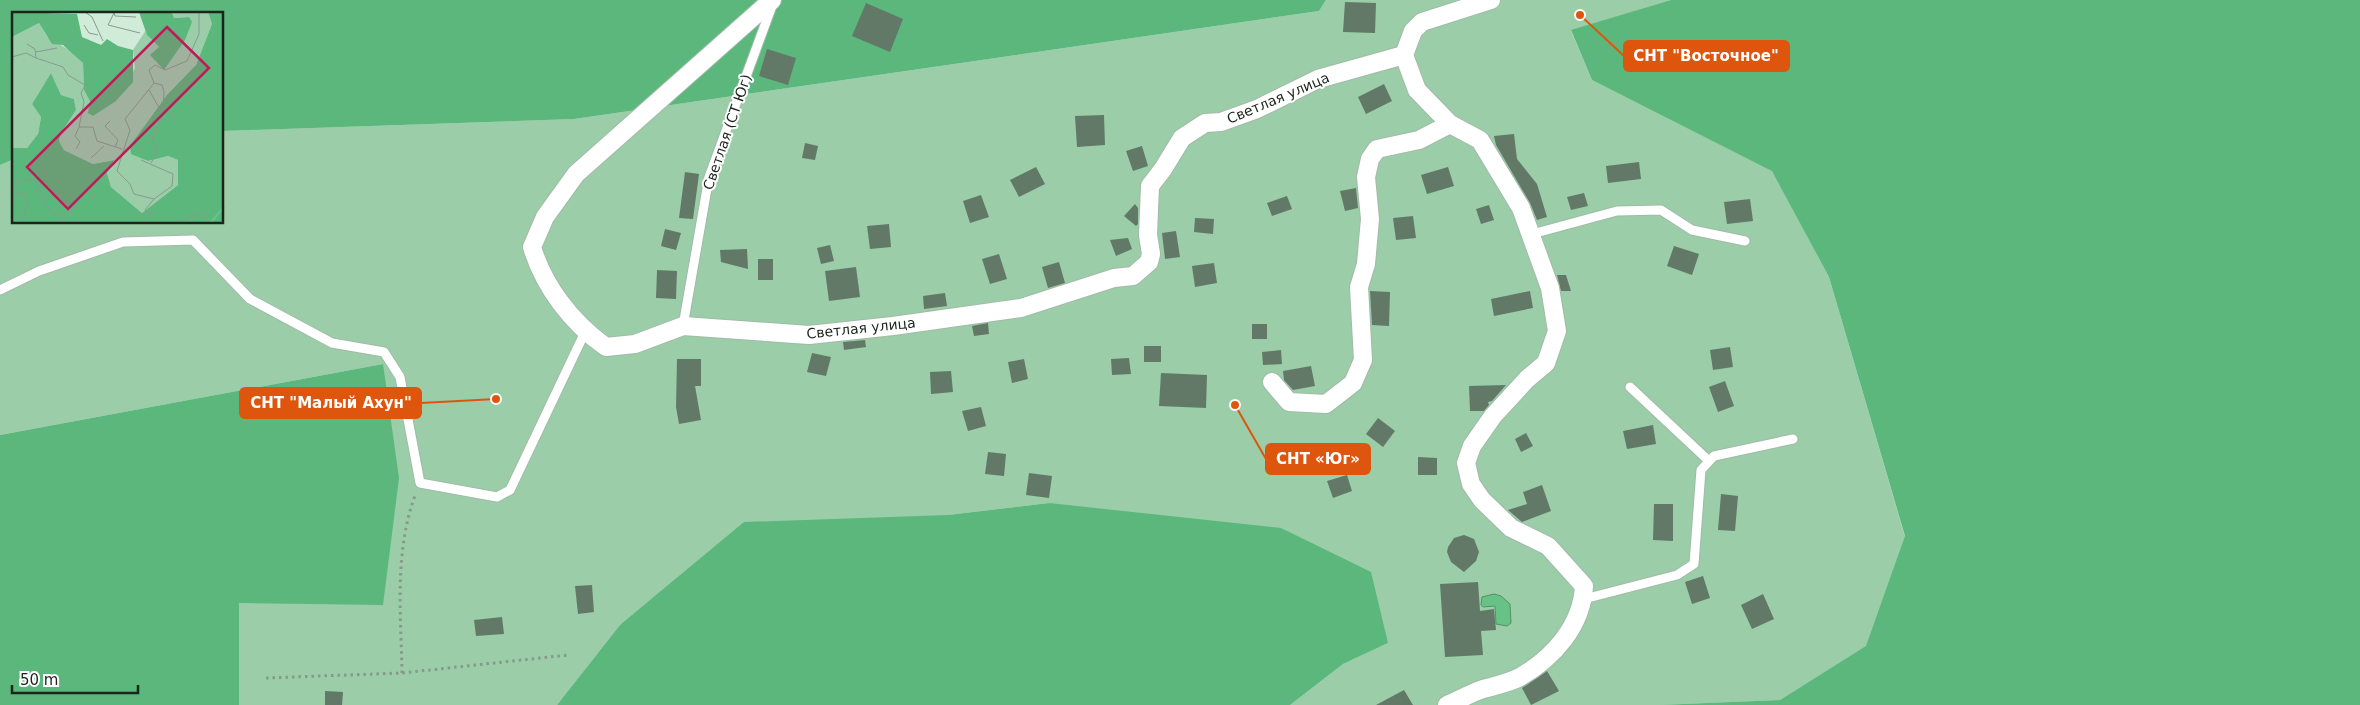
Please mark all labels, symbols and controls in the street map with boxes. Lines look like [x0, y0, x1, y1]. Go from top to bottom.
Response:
inset map [12, 12, 224, 224]
callout: СНТ "Восточное" [1624, 41, 1789, 71]
text: СНТ "Восточное" [1633, 47, 1779, 65]
street label: Светлая улица [1224, 69, 1332, 127]
street label: Светлая (СТ Юг) [700, 72, 754, 192]
street label: Светлая улица [806, 314, 916, 342]
callout: СНТ "Малый Ахун" [240, 388, 421, 418]
text: СНТ "Малый Ахун" [250, 394, 412, 412]
callout: СНТ «Юг» [1266, 444, 1370, 474]
text: СНТ «Юг» [1276, 450, 1360, 468]
scale bar [12, 662, 139, 694]
text: 50 m [20, 671, 58, 689]

